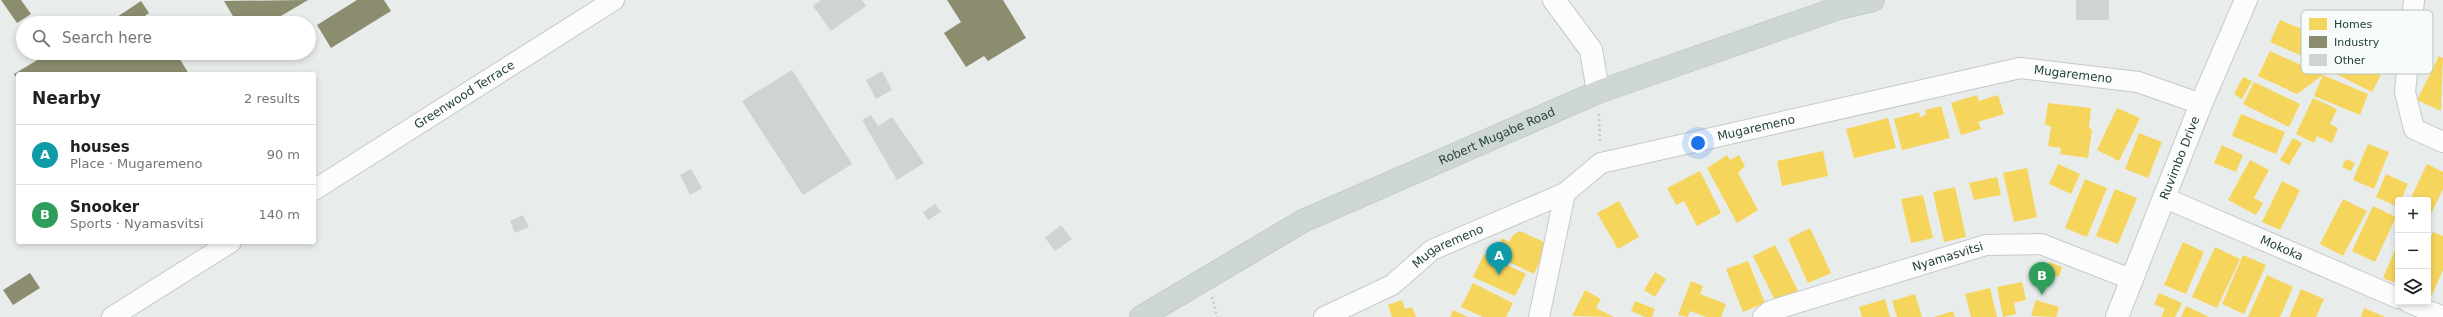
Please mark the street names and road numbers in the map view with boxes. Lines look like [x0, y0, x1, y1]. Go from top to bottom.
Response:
street label: Greenwood Terrace [412, 58, 517, 132]
street label: Mugaremeno [2033, 63, 2113, 86]
street label: Robert Mugabe Road [1437, 105, 1557, 168]
street label: Mugaremeno [1716, 112, 1796, 143]
street label: Ruvimbo Drive [2157, 114, 2202, 202]
street label: Mugaremeno [1409, 222, 1486, 271]
street label: Mokoka [2258, 233, 2305, 264]
street label: Nyamasvitsi [1910, 239, 1985, 274]

